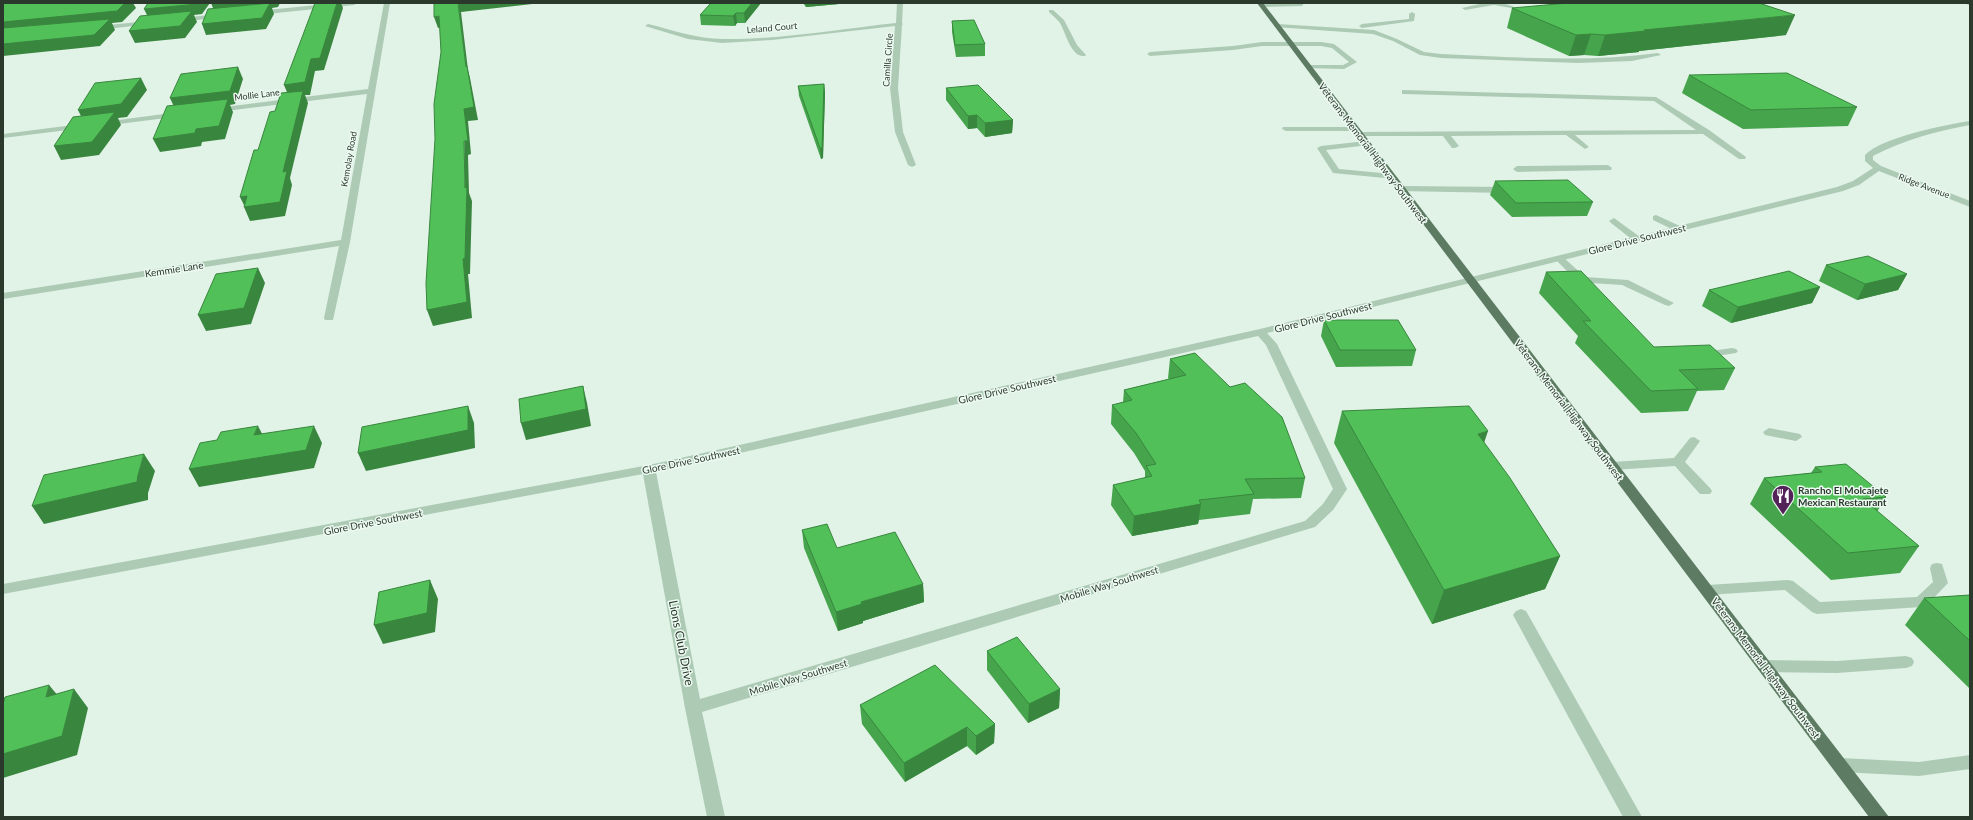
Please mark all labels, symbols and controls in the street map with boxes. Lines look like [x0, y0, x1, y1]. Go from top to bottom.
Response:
street label: Leland Court [746, 20, 798, 35]
street label: Camilla Circle [880, 33, 895, 87]
street label: Veterans Memorial Highway Southwest [1316, 80, 1430, 226]
street label: Mollie Lane [234, 86, 281, 103]
street label: Kemolay Road [338, 130, 359, 187]
street label: Ridge Avenue [1897, 171, 1952, 200]
street label: Glore Drive Southwest [1587, 221, 1687, 257]
street label: Kemmie Lane [144, 258, 204, 280]
street label: Glore Drive Southwest [1273, 299, 1373, 335]
street label: Veterans Memorial Highway Southwest [1512, 337, 1626, 483]
street label: Glore Drive Southwest [957, 372, 1057, 406]
street label: Glore Drive Southwest [641, 444, 741, 476]
restaurant icon: Rancho El Molcajete Mexican Restaurant [1770, 483, 1796, 516]
place label: Rancho El Molcajete Mexican Restaurant [1798, 484, 1889, 508]
street label: Glore Drive Southwest [323, 507, 423, 537]
street label: Mobile Way Southwest [1059, 563, 1160, 605]
street label: Veterans Memorial Highway Southwest [1709, 595, 1823, 741]
street label: Lions Club Drive [666, 599, 697, 687]
street label: Mobile Way Southwest [748, 656, 849, 698]

